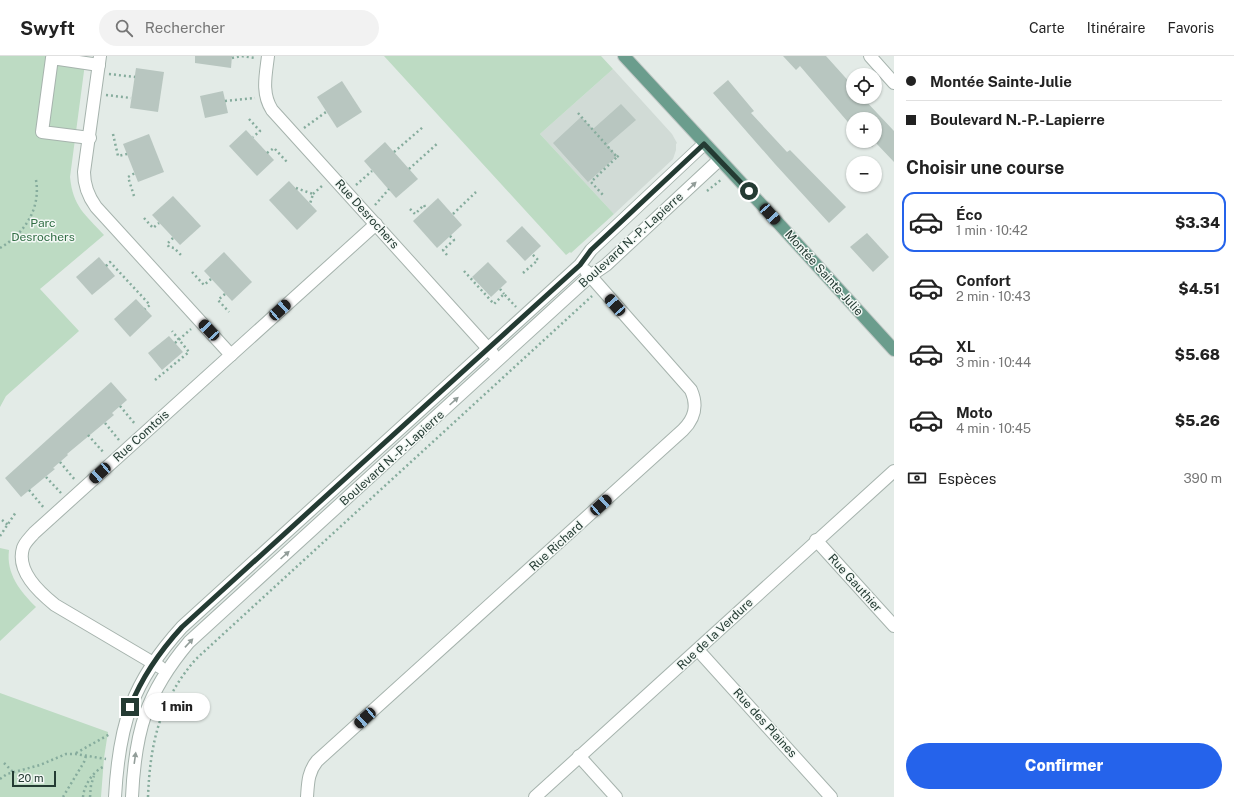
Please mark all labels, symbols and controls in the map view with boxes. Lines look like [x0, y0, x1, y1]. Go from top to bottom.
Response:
search box [99, 10, 379, 46]
text: Swyft [20, 17, 75, 39]
icon: search [113, 17, 135, 39]
text: Rechercher [145, 19, 225, 36]
text: Carte [1029, 20, 1065, 36]
text: Itinéraire [1087, 20, 1145, 36]
text: Favoris [1167, 20, 1214, 36]
map controls [846, 68, 882, 192]
button: locate [846, 68, 882, 104]
text: Montée Sainte-Julie [930, 73, 1072, 90]
text: Boulevard N.-P.-Lapierre [930, 111, 1105, 128]
button: + [846, 112, 882, 148]
button: − [846, 156, 882, 192]
text: Choisir une course [906, 157, 1064, 178]
street label: Rue Desrochers [332, 177, 402, 251]
one-way arrow [687, 181, 697, 190]
route start [740, 182, 758, 200]
street label: Boulevard N.-P.-Lapierre [576, 189, 686, 290]
car [758, 201, 782, 227]
icon: car [908, 204, 944, 240]
text: Éco [956, 206, 982, 223]
text: $3.34 [1175, 214, 1220, 231]
park label: Parc Desrochers [11, 216, 75, 244]
text: 1 min · 10:42 [956, 223, 1028, 238]
street label: Montée Sainte-Julie [782, 227, 866, 319]
icon: car [908, 270, 944, 306]
text: Confort [956, 272, 1011, 289]
text: $4.51 [1178, 280, 1220, 297]
text: 2 min · 10:43 [956, 289, 1031, 304]
car [603, 292, 627, 318]
car [267, 298, 293, 322]
car [196, 317, 222, 343]
icon: car [908, 336, 944, 372]
text: XL [956, 338, 975, 355]
text: $5.68 [1175, 346, 1220, 363]
text: 3 min · 10:44 [956, 355, 1031, 370]
one-way arrow [449, 397, 459, 406]
icon: car [908, 402, 944, 438]
text: Moto [956, 404, 993, 421]
street label: Rue Comtois [110, 407, 172, 465]
street label: Boulevard N.-P.-Lapierre [337, 407, 447, 508]
text: $5.26 [1175, 412, 1220, 429]
text: 4 min · 10:45 [956, 421, 1031, 436]
car [87, 461, 113, 485]
icon: cash [906, 467, 928, 489]
text: Espèces [938, 470, 996, 487]
text: 390 m [1184, 471, 1222, 486]
car [588, 493, 614, 517]
street label: Rue Richard [526, 518, 586, 574]
one-way arrow [280, 550, 290, 559]
street label: Rue Gauthier [825, 551, 885, 615]
street label: Rue de la Verdure [674, 595, 756, 673]
one-way arrow [185, 638, 194, 648]
street label: Rue des Plaines [730, 686, 800, 760]
callout: 1 min [144, 693, 210, 721]
route end [121, 698, 139, 716]
text: 1 min [161, 699, 193, 714]
car [352, 706, 378, 730]
button: Confirmer [906, 743, 1222, 789]
one-way arrow [132, 752, 138, 764]
scale bar [12, 769, 56, 788]
text: 20 m [18, 772, 43, 784]

